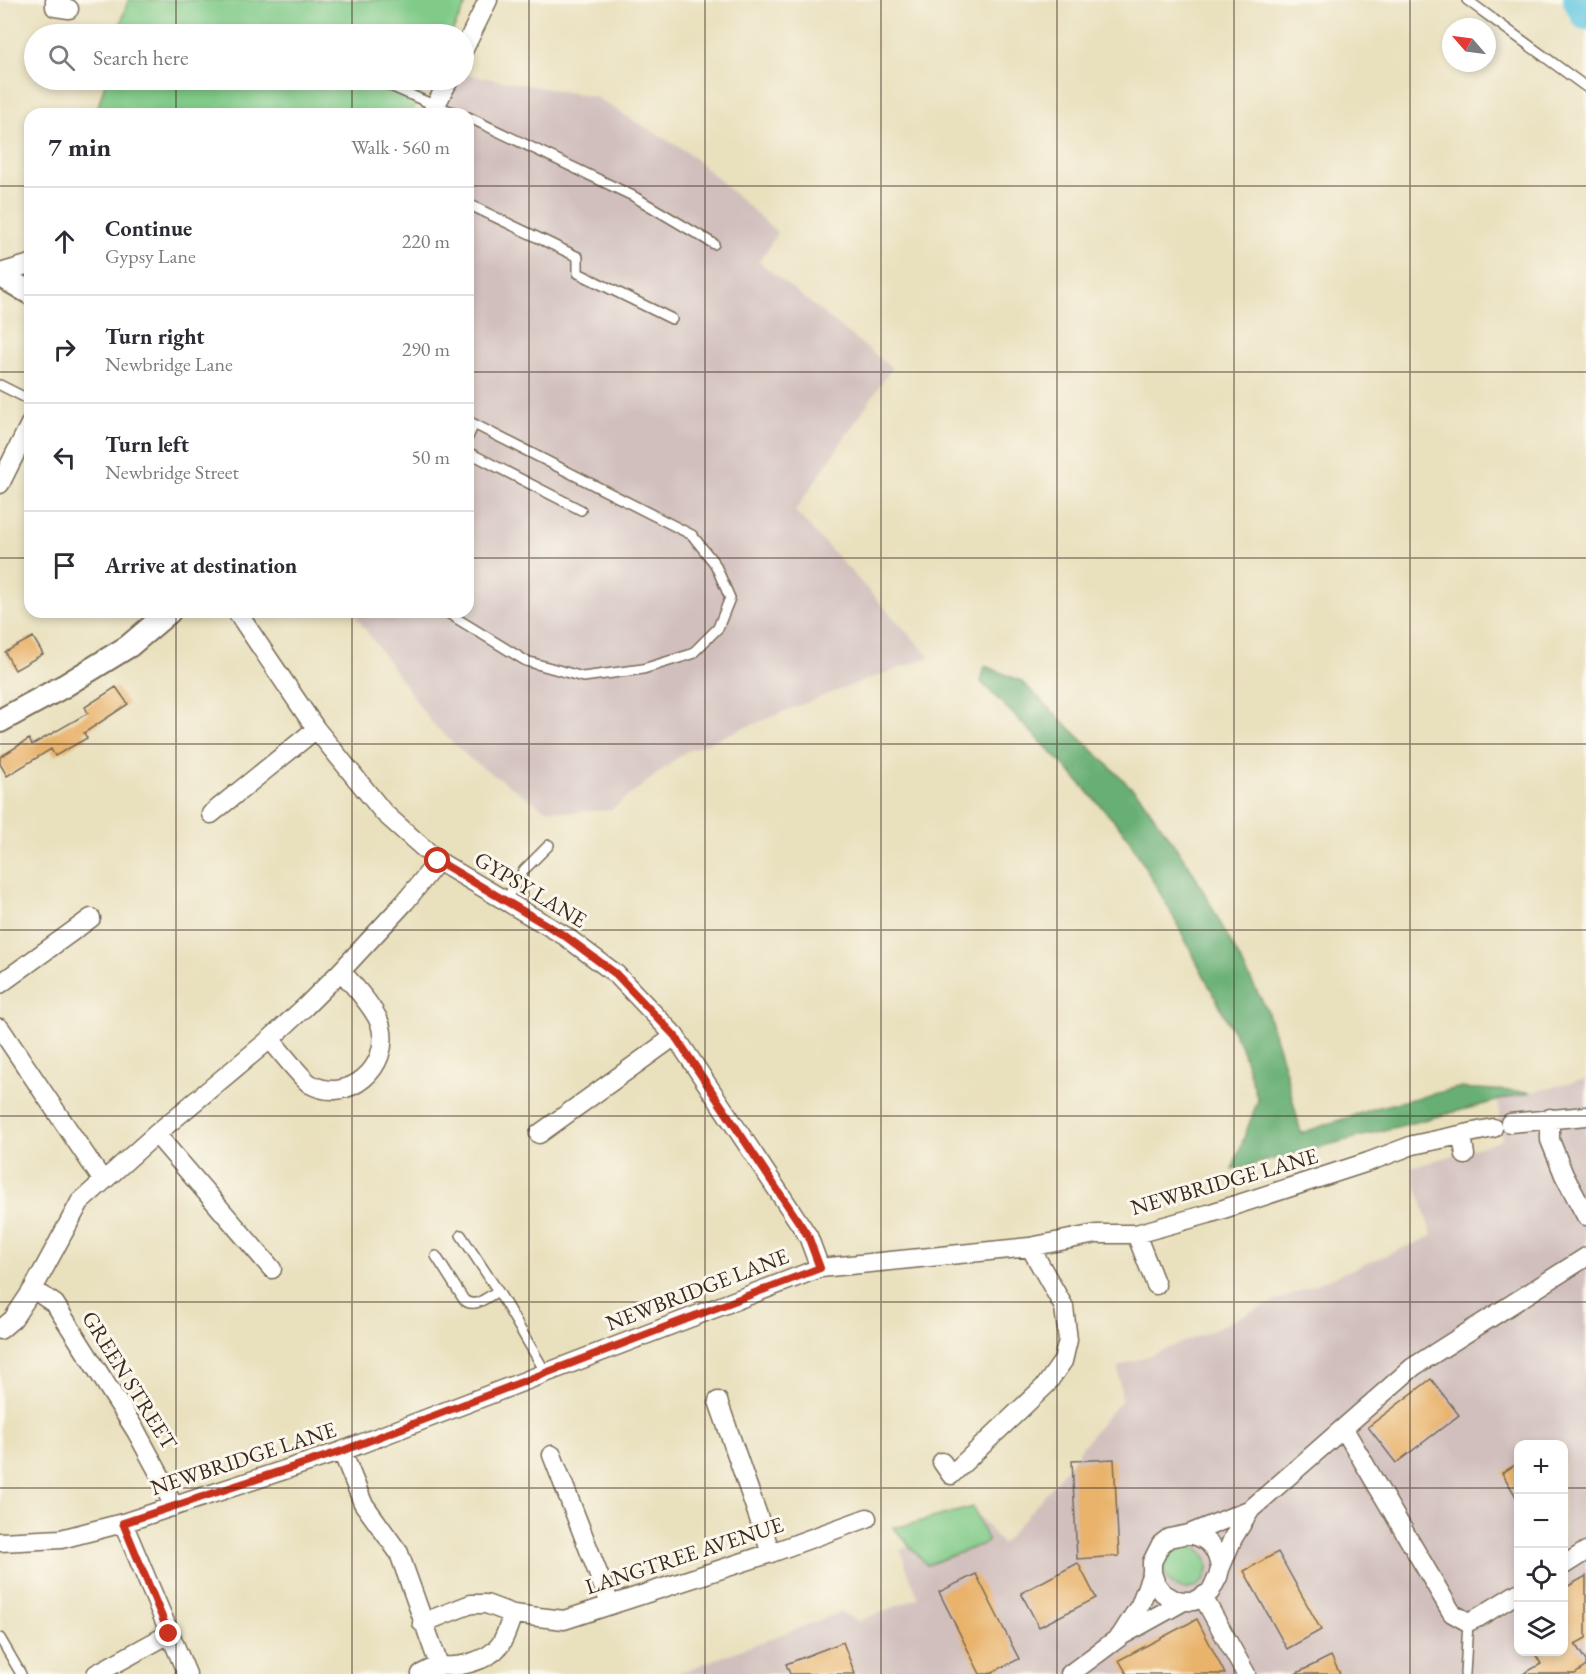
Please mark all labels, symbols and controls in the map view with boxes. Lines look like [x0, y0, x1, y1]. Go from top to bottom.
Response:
north arrow [1442, 18, 1496, 72]
search box [24, 24, 474, 90]
icon: search [45, 41, 78, 74]
text: Search here [93, 43, 188, 72]
text: 7 min [48, 130, 111, 164]
text: Walk · 560 m [351, 134, 450, 160]
text: Continue [105, 214, 192, 243]
icon: ahead [48, 225, 81, 258]
text: 220 m [402, 228, 450, 254]
text: Gypsy Lane [105, 243, 196, 269]
text: Turn right [105, 322, 204, 351]
icon: right [48, 333, 81, 366]
text: 290 m [402, 336, 450, 362]
text: Newbridge Lane [105, 351, 233, 377]
text: Turn left [105, 430, 189, 459]
icon: left [48, 441, 81, 474]
text: 50 m [411, 444, 450, 470]
text: Newbridge Street [105, 459, 239, 485]
icon: arrive [48, 549, 81, 582]
text: Arrive at destination [105, 551, 297, 580]
street label: GYPSY LANE [469, 845, 592, 934]
route start [424, 847, 450, 873]
street label: NEWBRIDGE LANE [1127, 1141, 1321, 1222]
street label: NEWBRIDGE LANE [602, 1241, 793, 1338]
street label: GREEN STREET [75, 1305, 184, 1455]
street label: NEWBRIDGE LANE [147, 1415, 340, 1502]
map controls [1514, 1440, 1568, 1656]
button: + [1514, 1440, 1568, 1494]
button: − [1514, 1494, 1568, 1548]
street label: LANGTREE AVENUE [581, 1510, 787, 1601]
button: locate [1514, 1548, 1568, 1602]
button: layers [1514, 1602, 1568, 1656]
route end [155, 1620, 181, 1646]

